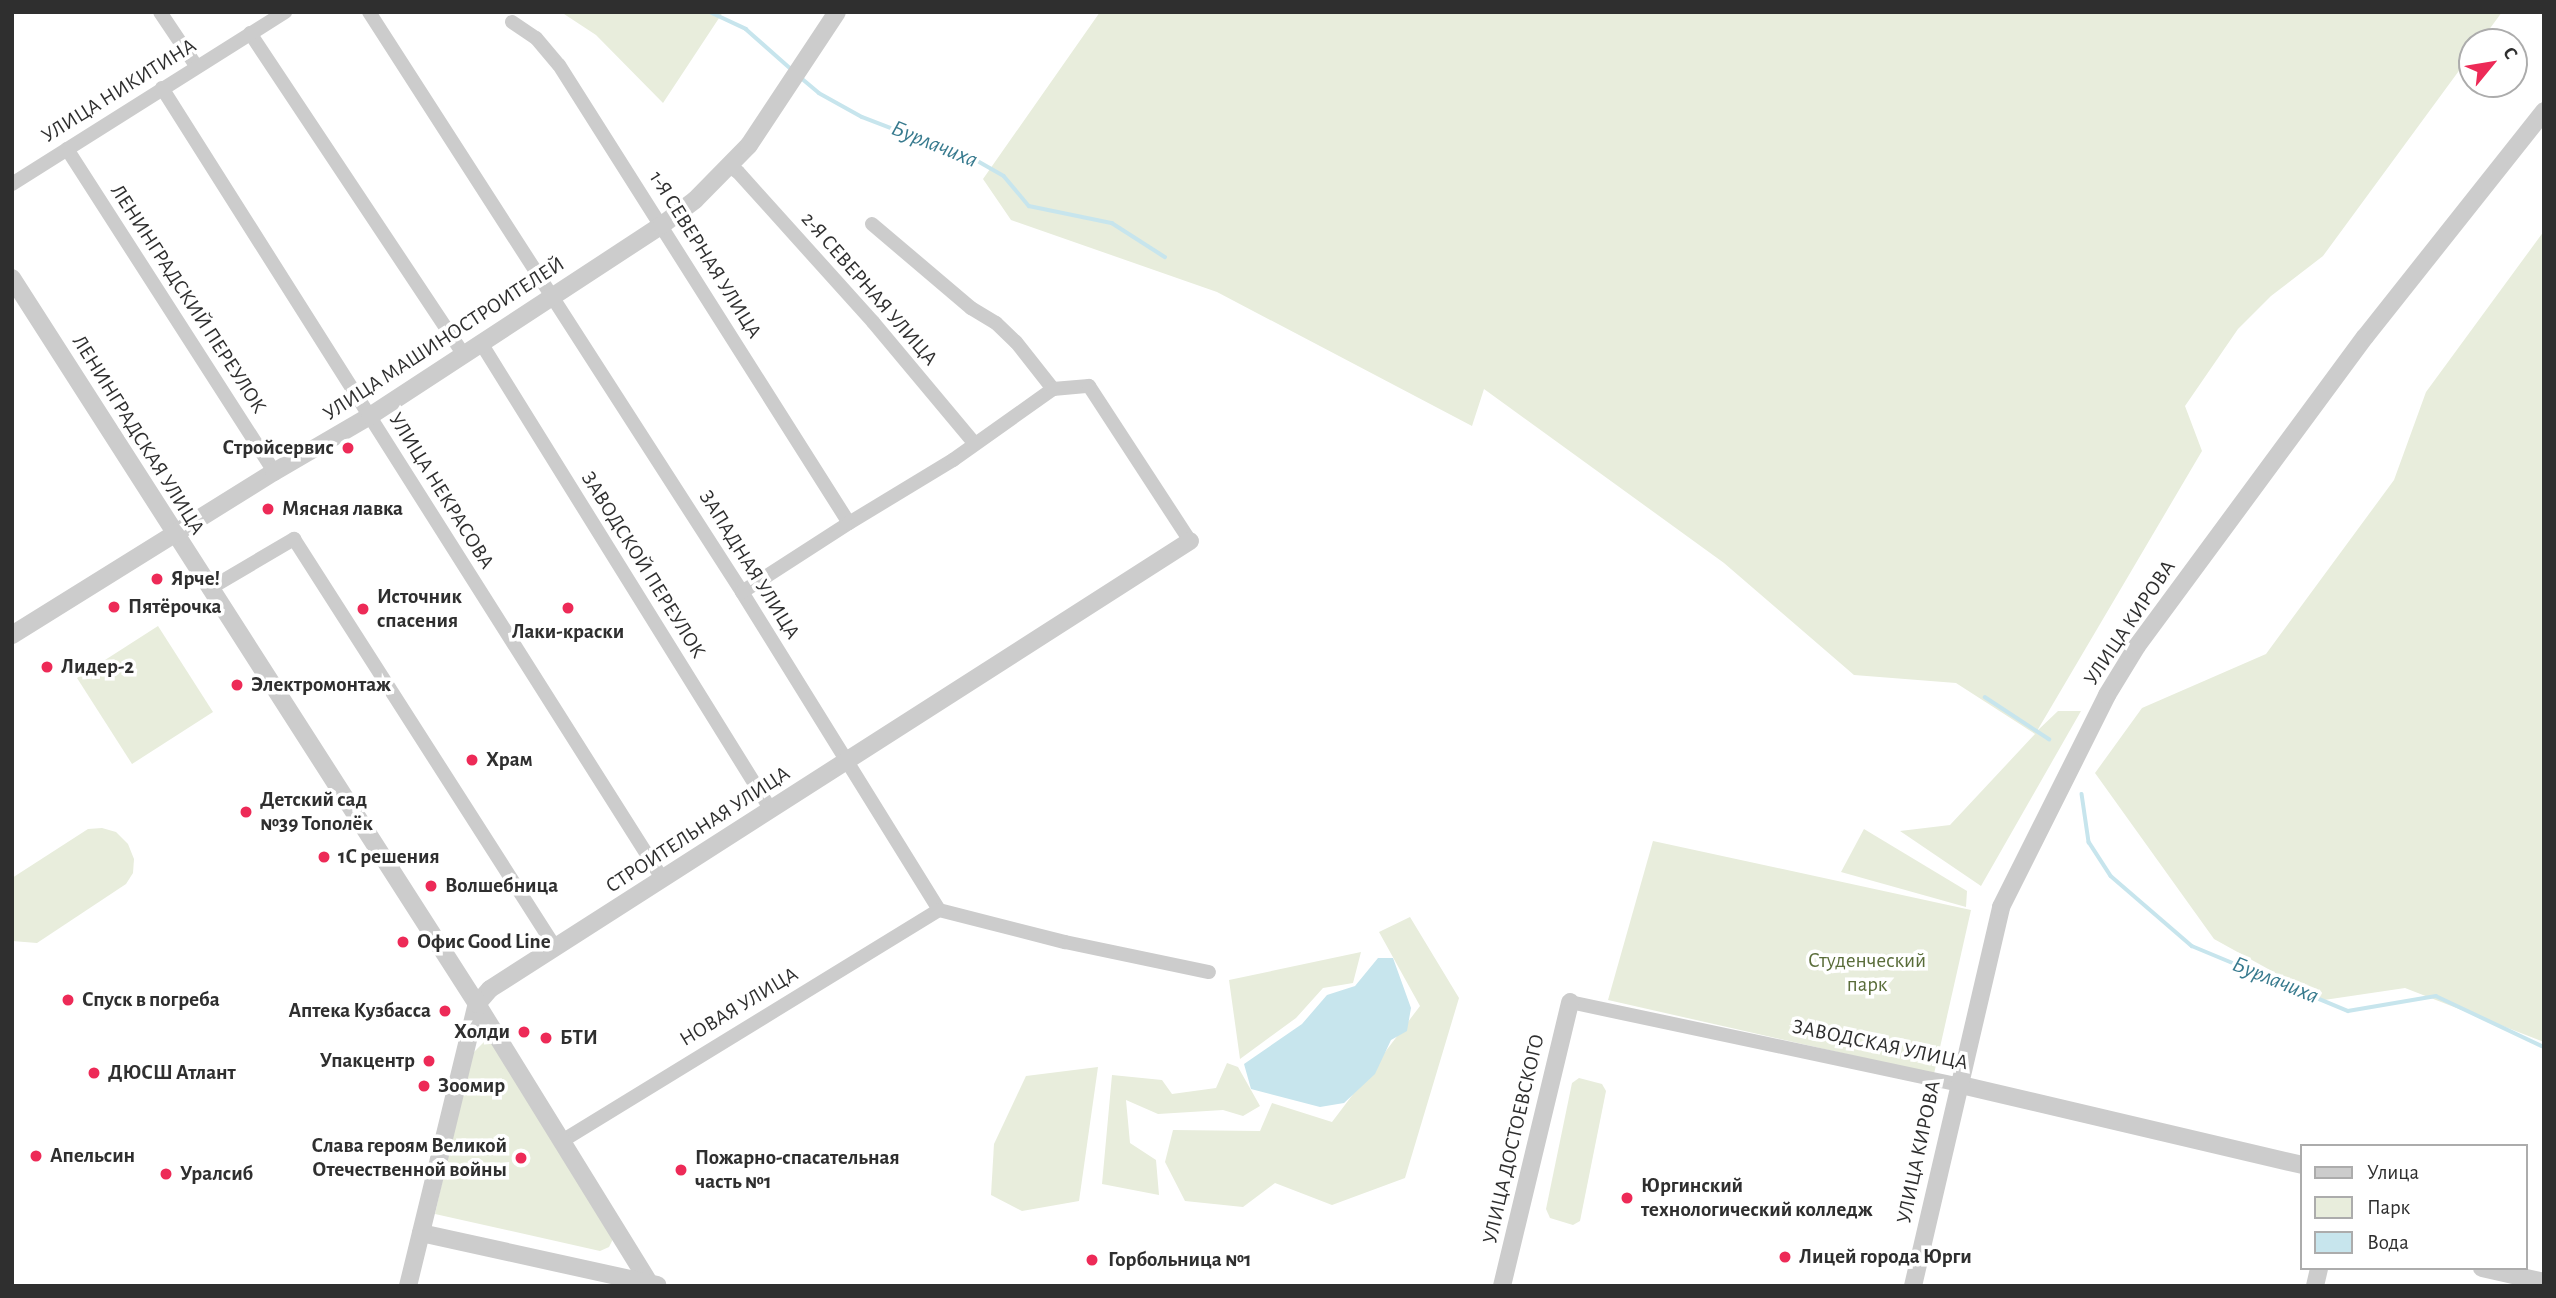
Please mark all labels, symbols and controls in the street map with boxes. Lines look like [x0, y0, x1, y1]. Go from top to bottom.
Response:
north arrow [2458, 28, 2528, 98]
street label: УЛИЦА НИКИТИНА [37, 33, 201, 149]
text: С [2499, 44, 2521, 63]
water label: Бурлачиха [887, 115, 981, 175]
street label: 1-Я СЕВЕРНАЯ УЛИЦА [643, 167, 767, 343]
street label: ЛЕНИНГРАДСКИЙ ПЕРЕУЛОК [105, 180, 271, 418]
street label: 2-Я СЕВЕРНАЯ УЛИЦА [796, 207, 942, 371]
street label: УЛИЦА МАШИНОСТРОИТЕЛЕЙ [319, 251, 569, 427]
street label: ЛЕНИНГРАДСКАЯ УЛИЦА [66, 331, 210, 539]
street label: УЛИЦА НЕКРАСОВА [383, 408, 499, 574]
place label: Стройсервис [223, 435, 334, 461]
marker: Стройсервис [340, 440, 356, 456]
street label: ЗАВОДСКОЙ ПЕРЕУЛОК [575, 467, 711, 663]
street label: ЗАПАДНАЯ УЛИЦА [693, 486, 805, 644]
place label: Мясная лавка [282, 496, 403, 522]
marker: Мясная лавка [260, 501, 276, 517]
street label: УЛИЦА КИРОВА [2079, 556, 2181, 690]
place label: Ярче! [171, 566, 220, 592]
marker: Ярче! [149, 571, 165, 587]
place label: Источник спасения [377, 584, 462, 634]
place label: Пятёрочка [128, 594, 222, 620]
marker: Пятёрочка [106, 599, 122, 615]
marker: Лаки-краски [560, 600, 576, 616]
marker: Источник спасения [355, 601, 371, 617]
place label: Лаки-краски [512, 619, 624, 645]
place label: Лидер-2 [61, 654, 134, 680]
marker: Лидер-2 [39, 659, 55, 675]
place label: Электромонтаж [251, 672, 391, 698]
marker: Электромонтаж [229, 677, 245, 693]
place label: Храм [486, 747, 533, 773]
marker: Храм [464, 752, 480, 768]
street label: СТРОИТЕЛЬНАЯ УЛИЦА [601, 761, 795, 899]
place label: Детский сад №39 Тополёк [260, 787, 373, 837]
marker: Детский сад №39 Тополёк [238, 804, 254, 820]
place label: 1С решения [338, 844, 440, 870]
marker: 1С решения [316, 849, 332, 865]
place label: Волшебница [445, 873, 558, 899]
marker: Волшебница [423, 878, 439, 894]
place label: Офис Good Line [417, 929, 551, 955]
marker: Офис Good Line [395, 934, 411, 950]
park label: Студенческий парк [1808, 948, 1926, 998]
water label: Бурлачиха [2228, 951, 2322, 1011]
street label: НОВАЯ УЛИЦА [675, 962, 803, 1052]
place label: Спуск в погреба [82, 987, 220, 1013]
marker: Спуск в погреба [60, 992, 76, 1008]
place label: Аптека Кузбасса [288, 998, 431, 1024]
marker: Аптека Кузбасса [437, 1003, 453, 1019]
street label: ЗАВОДСКАЯ УЛИЦА [1790, 1014, 1970, 1076]
place label: Холди [454, 1019, 510, 1045]
marker: Холди [516, 1024, 532, 1040]
place label: БТИ [560, 1025, 598, 1051]
marker: БТИ [538, 1030, 554, 1046]
street label: УЛИЦА ДОСТОЕВСКОГО [1478, 1032, 1550, 1246]
place label: Упакцентр [320, 1048, 415, 1074]
marker: Упакцентр [421, 1053, 437, 1069]
place label: ДЮСШ Атлант [108, 1060, 236, 1086]
marker: ДЮСШ Атлант [86, 1065, 102, 1081]
place label: Зоомир [438, 1073, 505, 1099]
marker: Зоомир [416, 1078, 432, 1094]
street label: УЛИЦА КИРОВА [1892, 1078, 1946, 1226]
place label: Слава героям Великой Отечественной войны [312, 1133, 507, 1183]
place label: Апельсин [50, 1143, 135, 1169]
legend [2300, 1144, 2528, 1270]
place label: Пожарно-спасательная часть №1 [695, 1145, 900, 1195]
marker: Апельсин [28, 1148, 44, 1164]
marker: Слава героям Великой Отечественной войны [513, 1150, 529, 1166]
place label: Уралсиб [180, 1161, 253, 1187]
marker: Пожарно-спасательная часть №1 [673, 1162, 689, 1178]
text: Улица [2367, 1162, 2419, 1183]
marker: Уралсиб [158, 1166, 174, 1182]
place label: Юргинский технологический колледж [1641, 1173, 1873, 1223]
marker: Юргинский технологический колледж [1619, 1190, 1635, 1206]
text: Парк [2367, 1197, 2410, 1218]
text: Вода [2367, 1232, 2409, 1253]
place label: Лицей города Юрги [1799, 1244, 1972, 1270]
place label: Горбольница №1 [1108, 1247, 1252, 1273]
marker: Лицей города Юрги [1777, 1249, 1793, 1265]
marker: Горбольница №1 [1082, 1250, 1102, 1270]

